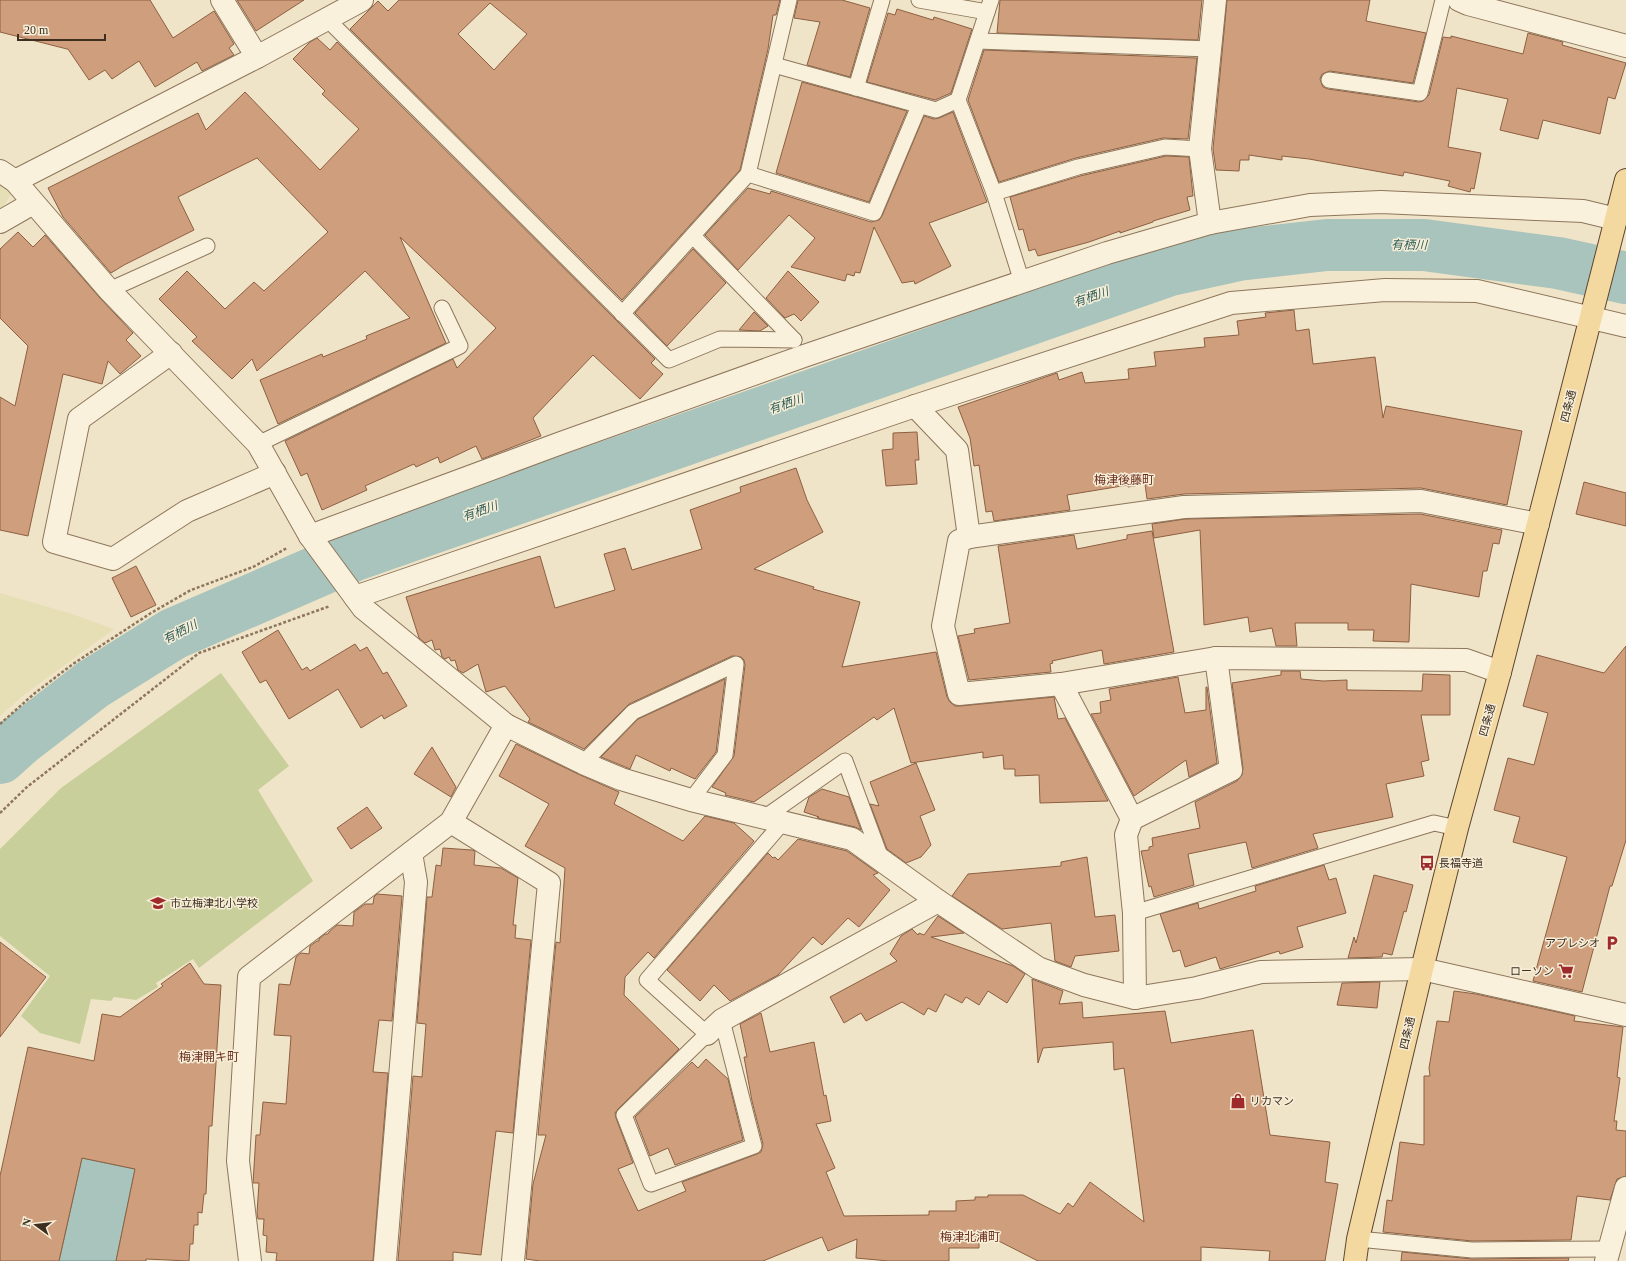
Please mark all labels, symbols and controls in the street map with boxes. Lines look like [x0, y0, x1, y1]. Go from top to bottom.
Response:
scale bar [18, 16, 105, 42]
text: 20 m [24, 23, 49, 37]
water label: 有栖川 [1391, 238, 1429, 252]
water label: 有栖川 [1072, 284, 1112, 309]
street label: 四条通 [1558, 389, 1578, 423]
water label: 有栖川 [767, 391, 807, 416]
district label: 梅津後藤町 [1094, 473, 1154, 487]
water label: 有栖川 [461, 498, 501, 523]
water label: 有栖川 [161, 617, 201, 646]
street label: 四条通 [1477, 703, 1497, 737]
bus stop icon: 長福寺道 [1418, 854, 1436, 872]
place label: 長福寺道 [1439, 857, 1483, 869]
school or university icon: 市立梅津北小学校 [149, 894, 167, 912]
place label: 市立梅津北小学校 [170, 897, 258, 909]
parking icon: アプレシオ [1603, 934, 1621, 952]
place label: アプレシオ [1545, 937, 1600, 949]
supermarket icon: ローソン [1557, 962, 1575, 980]
place label: ローソン [1510, 965, 1554, 977]
street label: 四条通 [1397, 1016, 1417, 1050]
district label: 梅津開キ町 [179, 1050, 239, 1064]
shop icon: リカマン [1229, 1092, 1247, 1110]
place label: リカマン [1250, 1095, 1294, 1107]
north arrow [16, 1205, 56, 1245]
text: N [20, 1217, 33, 1228]
district label: 梅津北浦町 [940, 1230, 1000, 1244]

